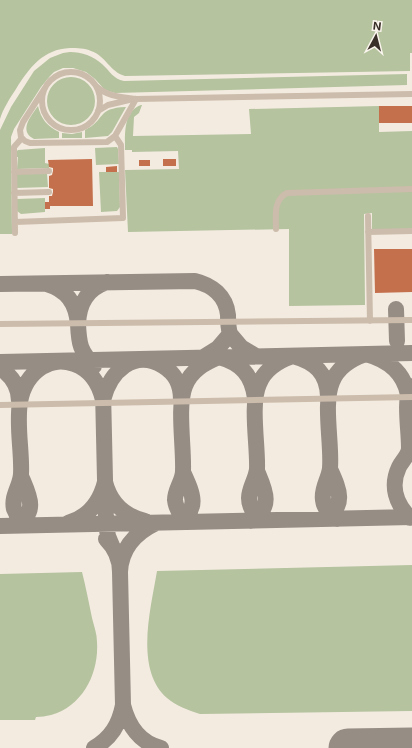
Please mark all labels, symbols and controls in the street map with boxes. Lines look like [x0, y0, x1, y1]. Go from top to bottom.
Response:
north arrow [356, 16, 396, 56]
text: N [372, 19, 382, 34]

